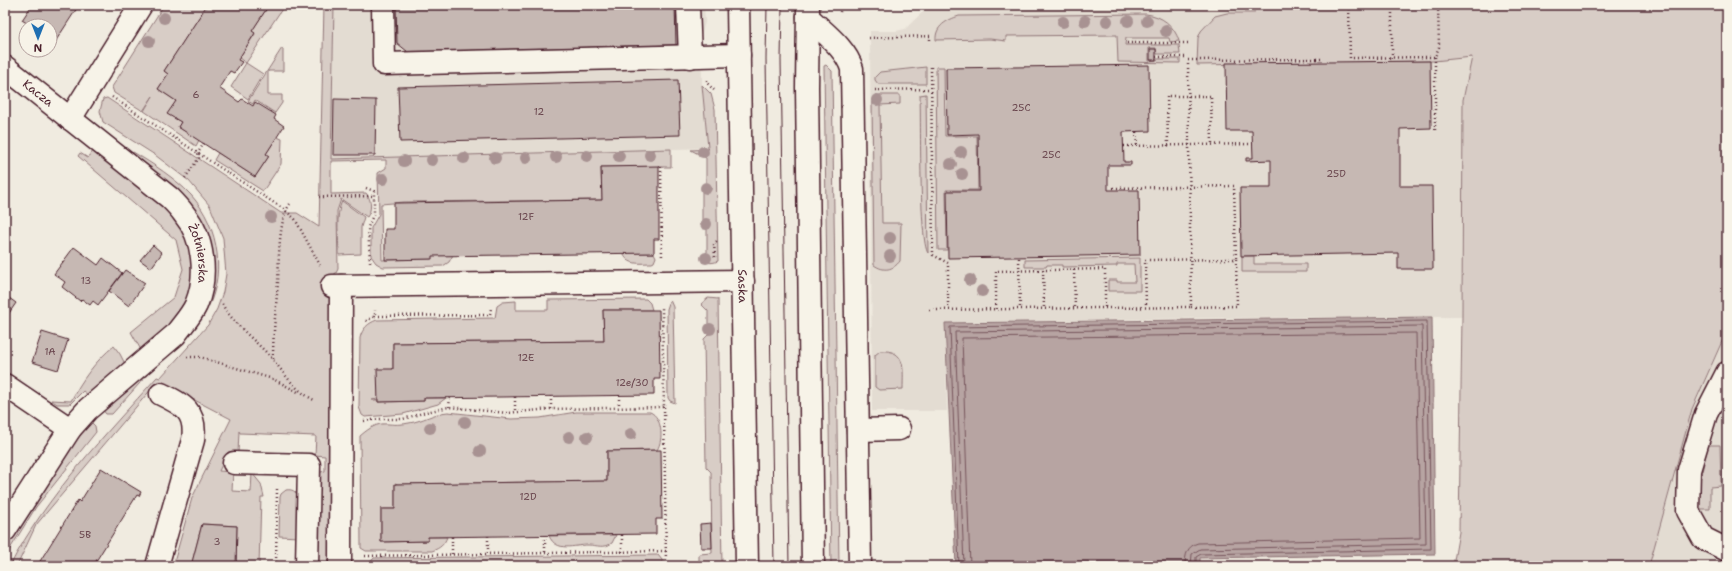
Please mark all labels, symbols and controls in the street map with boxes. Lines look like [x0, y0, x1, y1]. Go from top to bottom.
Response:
north arrow [18, 18, 58, 58]
text: N [33, 40, 42, 55]
street label: Kacza [19, 76, 57, 111]
house number: 6 [193, 88, 200, 101]
house number: 25C [1011, 101, 1031, 114]
house number: 12 [534, 105, 544, 118]
house number: 25C [1041, 148, 1061, 161]
house number: 25D [1326, 167, 1346, 180]
house number: 12F [518, 210, 534, 223]
street label: Żołnierska [184, 221, 211, 284]
street label: Saska [734, 269, 751, 304]
house number: 13 [81, 274, 91, 287]
house number: 1A [44, 345, 56, 358]
house number: 12E [518, 351, 534, 364]
house number: 12e/30 [615, 376, 649, 389]
house number: 12D [519, 490, 537, 503]
house number: 5B [79, 528, 91, 541]
house number: 3 [214, 535, 221, 548]

